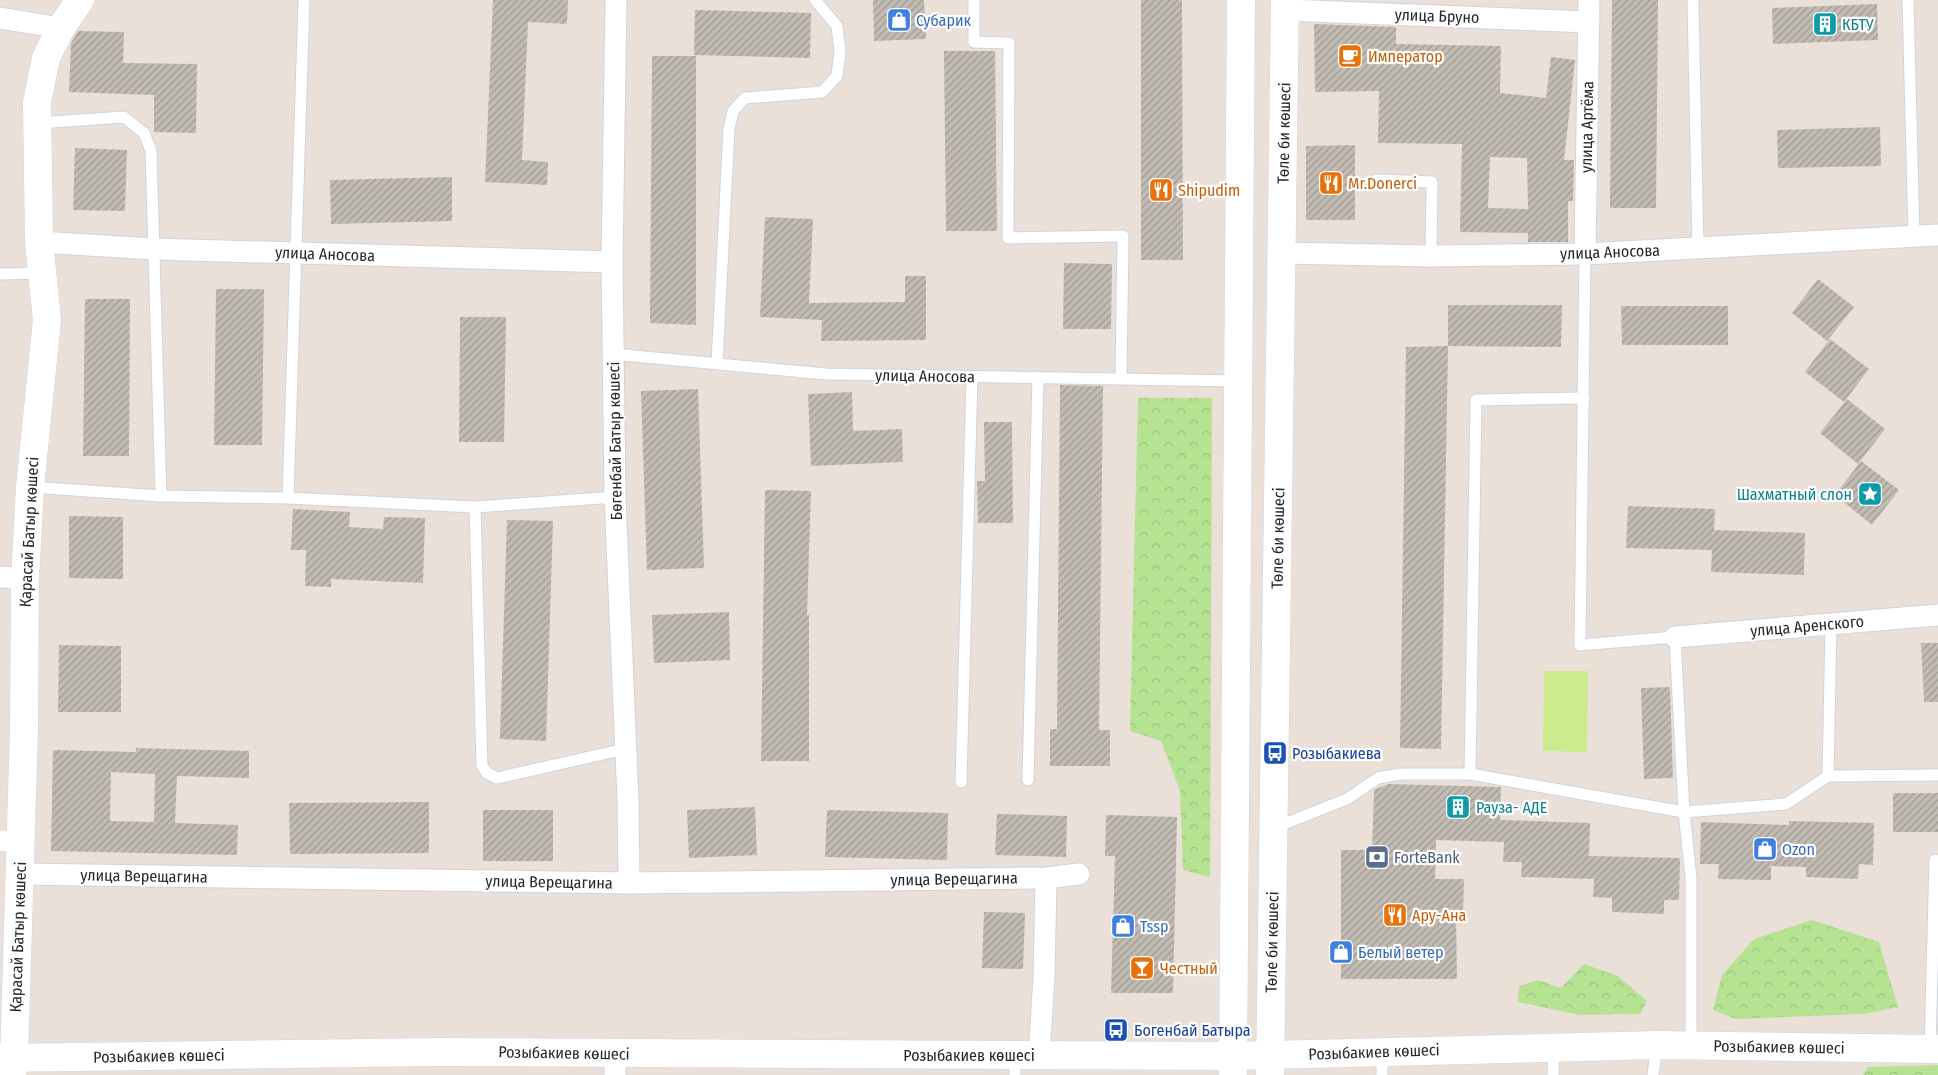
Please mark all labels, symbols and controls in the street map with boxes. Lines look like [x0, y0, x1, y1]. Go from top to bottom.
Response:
street label: улица Бруно [1394, 5, 1480, 27]
shop icon: Субарик [886, 7, 912, 33]
place label: Субарик [916, 11, 972, 30]
building icon: КБТУ [1812, 11, 1838, 37]
place label: КБТУ [1842, 15, 1874, 34]
cafe icon: Император [1337, 43, 1363, 69]
place label: Император [1368, 47, 1443, 66]
street label: улица Артёма [1577, 81, 1597, 173]
street label: Төле би көшесі [1274, 82, 1294, 184]
restaurant icon: Mr.Donerci [1318, 170, 1344, 196]
place label: Mr.Donerci [1348, 174, 1417, 193]
restaurant icon: Shipudim [1148, 177, 1174, 203]
place label: Shipudim [1178, 181, 1240, 200]
street label: улица Аносова [1560, 241, 1660, 263]
street label: улица Аносова [275, 243, 375, 265]
street label: Бөгенбай Батыр көшесі [604, 361, 626, 521]
street label: улица Аносова [875, 366, 975, 386]
street label: Қарасай Батыр көшесі [16, 456, 42, 608]
place icon: Шахматный слон [1857, 481, 1883, 507]
place label: Шахматный слон [1737, 485, 1852, 504]
street label: Төле би көшесі [1268, 487, 1288, 589]
street label: улица Аренского [1749, 612, 1865, 640]
bus stop icon: Розыбакиева [1262, 740, 1288, 766]
place label: Розыбакиева [1292, 744, 1382, 763]
building icon: Рауза- АДЕ [1445, 794, 1471, 820]
place label: Рауза- АДЕ [1476, 798, 1547, 817]
shop icon: Ozon [1752, 836, 1778, 862]
place label: Ozon [1782, 840, 1815, 859]
bank icon: ForteBank [1364, 844, 1390, 870]
place label: ForteBank [1394, 848, 1460, 867]
street label: Қарасай Батыр көшесі [6, 861, 30, 1013]
street label: улица Верещагина [80, 865, 208, 887]
street label: улица Верещагина [890, 868, 1018, 890]
street label: улица Верещагина [485, 871, 613, 893]
street label: Төле би көшесі [1262, 891, 1282, 993]
restaurant icon: Ару-Ана [1382, 902, 1408, 928]
place label: Ару-Ана [1412, 906, 1467, 925]
shop icon: Tssp [1110, 913, 1136, 939]
place label: Tssp [1140, 917, 1169, 936]
shop icon: Белый ветер [1328, 939, 1354, 965]
place label: Белый ветер [1358, 943, 1443, 962]
bar icon: Честный [1129, 955, 1155, 981]
place label: Честный [1160, 959, 1218, 978]
bus stop icon: Богенбай Батыра [1103, 1017, 1129, 1043]
place label: Богенбай Батыра [1134, 1021, 1251, 1040]
street label: Розыбакиев көшесі [1713, 1036, 1845, 1058]
street label: Розыбакиев көшесі [1308, 1040, 1440, 1064]
street label: Розыбакиев көшесі [498, 1042, 630, 1064]
street label: Розыбакиев көшесі [93, 1045, 225, 1067]
street label: Розыбакиев көшесі [903, 1046, 1035, 1065]

